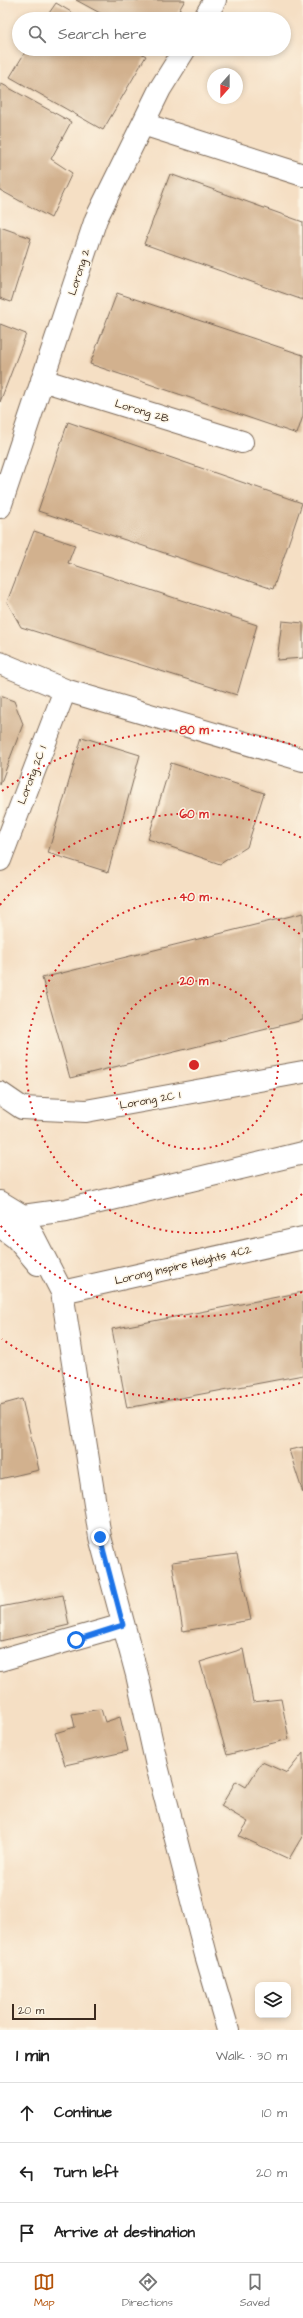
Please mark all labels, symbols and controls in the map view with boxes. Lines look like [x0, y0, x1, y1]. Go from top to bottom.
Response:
search box [12, 12, 291, 56]
icon: search [26, 23, 48, 45]
text: Search here [58, 24, 147, 45]
north arrow [207, 68, 243, 104]
street label: Lorong 2 [64, 246, 95, 297]
street label: Lorong 2B [113, 396, 171, 427]
text: 80 m [179, 722, 209, 739]
street label: Lorong 2C 1 [14, 743, 51, 807]
text: 60 m [179, 806, 209, 823]
text: 40 m [179, 889, 210, 906]
text: 20 m [179, 973, 209, 990]
centre of rings [187, 1058, 201, 1072]
street label: Lorong 2C 1 [118, 1087, 182, 1114]
street label: Lorong Inspire Heights 4C2 [113, 1242, 254, 1289]
route end [91, 1528, 109, 1546]
route start [67, 1631, 85, 1649]
map controls [255, 1982, 291, 2018]
button: layers [255, 1982, 291, 2018]
scale bar [12, 2002, 96, 2021]
text: 20 m [18, 2003, 44, 2018]
text: 1 min [16, 2044, 49, 2068]
text: Walk · 30 m [216, 2047, 287, 2065]
icon: ahead [16, 2102, 38, 2124]
text: Continue [54, 2102, 112, 2123]
text: 10 m [262, 2104, 287, 2122]
icon: left [16, 2162, 38, 2184]
text: Turn left [54, 2162, 118, 2183]
text: 20 m [256, 2164, 287, 2182]
icon: arrive [16, 2222, 38, 2244]
text: Arrive at destination [54, 2222, 195, 2243]
tab: Map [33, 2271, 55, 2310]
tab: Directions [122, 2271, 173, 2310]
tab: Saved [240, 2271, 270, 2310]

